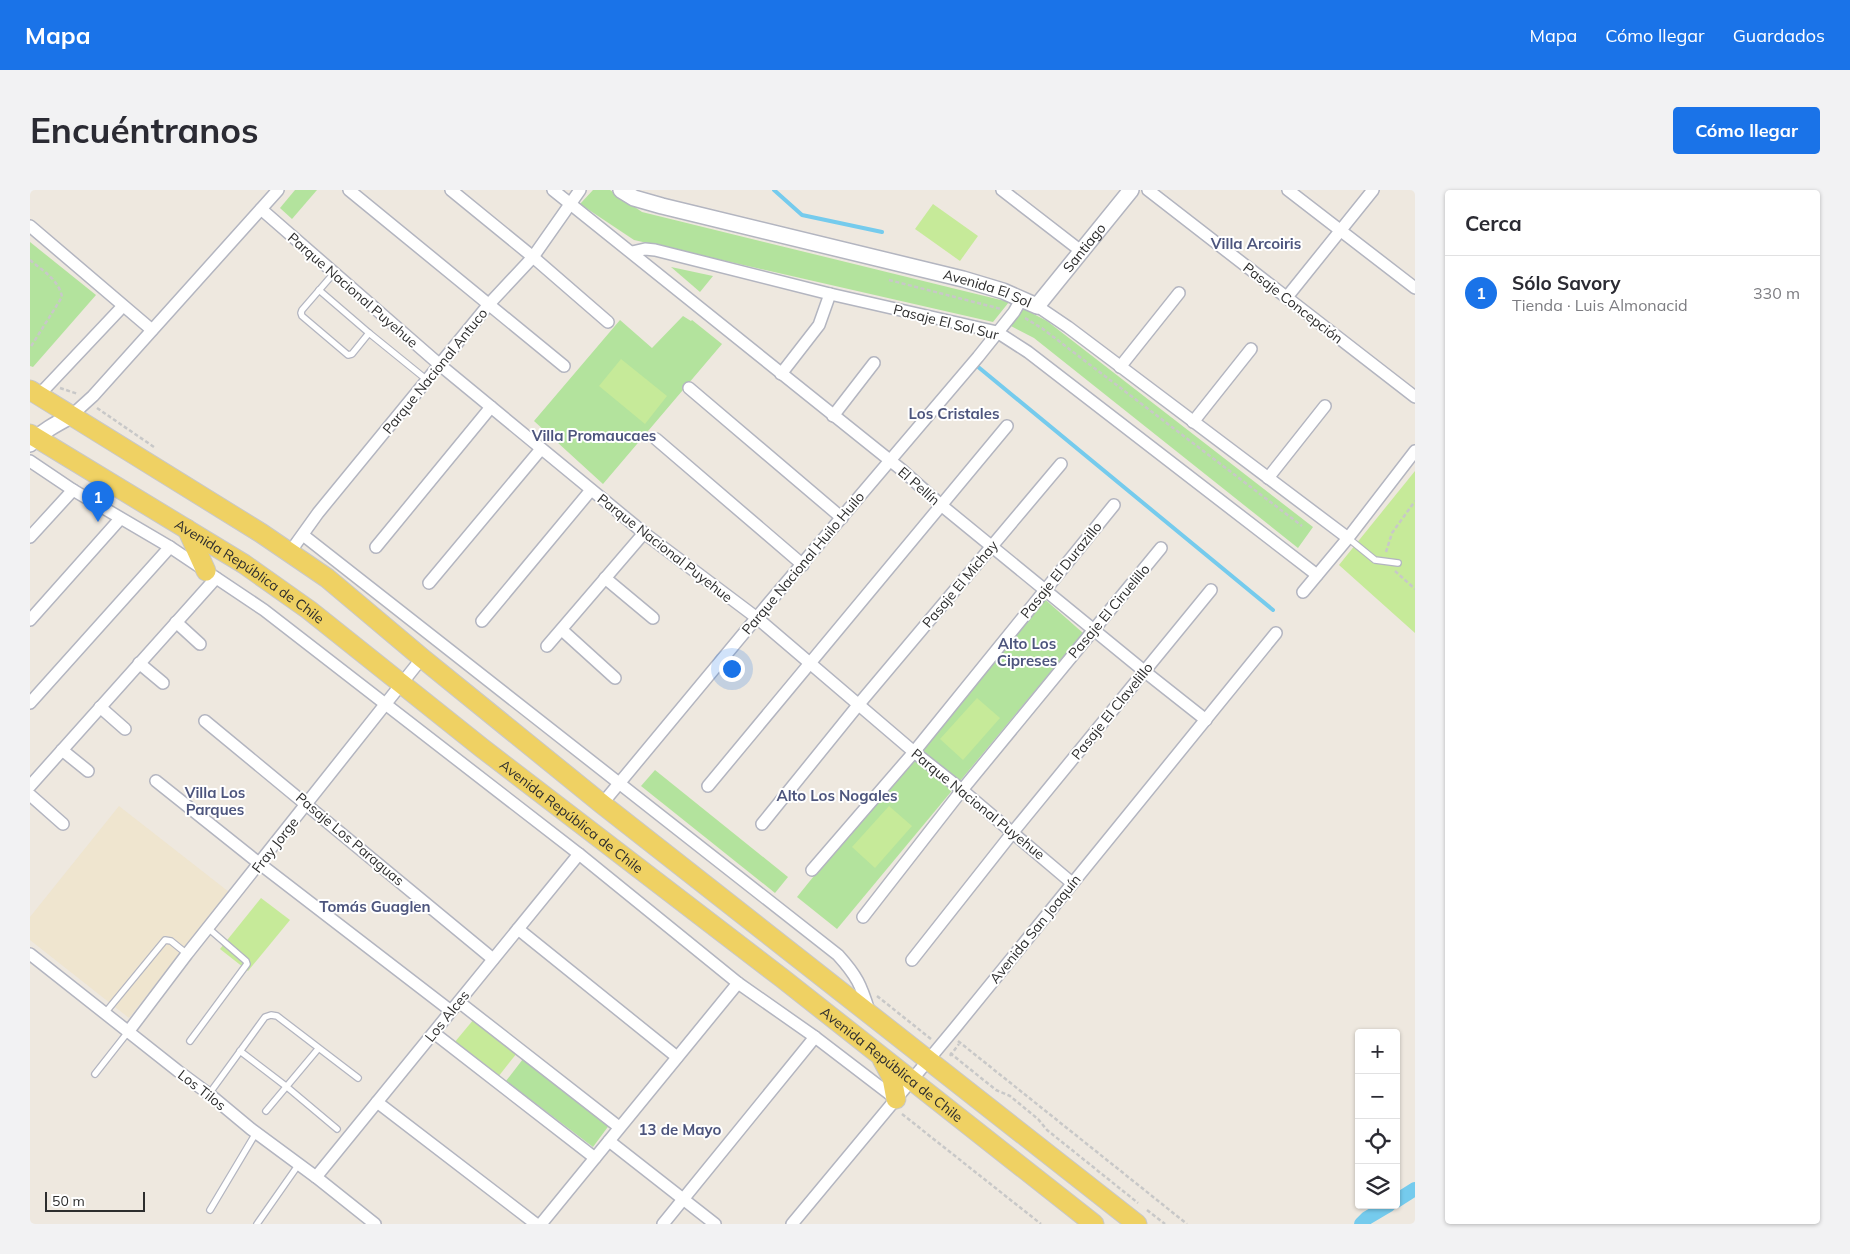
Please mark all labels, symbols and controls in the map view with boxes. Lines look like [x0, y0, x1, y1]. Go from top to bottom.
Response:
text: Mapa [25, 20, 91, 50]
text: Mapa [1529, 24, 1577, 47]
text: Cómo llegar [1605, 24, 1705, 47]
text: Guardados [1733, 24, 1825, 47]
button: Cómo llegar [1673, 107, 1820, 154]
text: Encuéntranos [30, 108, 259, 152]
text: Cerca [1465, 210, 1522, 236]
street label: Santiago [1059, 219, 1110, 276]
street label: Parque Nacional Puyehue [284, 229, 422, 351]
district label: Villa Arcoiris [1210, 234, 1301, 253]
street label: Pasaje Concepción [1240, 258, 1346, 348]
street label: Avenida El Sol [941, 265, 1034, 311]
text: Sólo Savory [1512, 271, 1621, 295]
text: 1 [1476, 283, 1486, 303]
text: 330 m [1753, 283, 1800, 303]
text: Tienda · Luis Almonacid [1512, 295, 1688, 315]
street label: Pasaje El Sol Sur [891, 300, 1001, 344]
street label: Parque Nacional Antuco [379, 304, 491, 438]
district label: Los Cristales [909, 404, 1000, 423]
district label: Villa Promaucaes [531, 426, 656, 445]
street label: El Pellín [894, 463, 944, 509]
pin: 1 [82, 481, 114, 522]
street label: Parque Nacional Huilo Huilo [738, 488, 868, 638]
street label: Parque Nacional Puyehue [594, 490, 736, 606]
street label: Avenida República de Chile [171, 515, 328, 628]
street label: Pasaje El Durazillo [1016, 518, 1106, 622]
street label: Pasaje El Michay [918, 536, 1002, 631]
street label: Pasaje El Ciruelillo [1064, 560, 1154, 662]
district label: Alto Los Cipreses [997, 634, 1057, 670]
your location [719, 656, 745, 682]
street label: Pasaje El Clavelillo [1067, 659, 1157, 763]
street label: Parque Nacional Puyehue [908, 745, 1048, 863]
street label: Avenida República de Chile [496, 756, 647, 877]
district label: Villa Los Parques [184, 783, 245, 819]
district label: Alto Los Nogales [776, 786, 898, 805]
street label: Pasaje Los Paraguas [292, 788, 408, 890]
street label: Fray Jorge [248, 814, 302, 876]
street label: Avenida San Joaquín [986, 871, 1084, 987]
district label: Tomás Guaglen [319, 897, 431, 916]
street label: Los Alces [421, 987, 473, 1045]
street label: Avenida República de Chile [817, 1003, 966, 1126]
map controls [1355, 1029, 1400, 1209]
button: + [1355, 1029, 1400, 1074]
street label: Los Tilos [174, 1066, 230, 1114]
button: − [1355, 1074, 1400, 1119]
button: locate [1355, 1119, 1400, 1164]
district label: 13 de Mayo [639, 1120, 722, 1139]
button: layers [1355, 1164, 1400, 1209]
scale bar [45, 1189, 145, 1212]
text: 50 m [52, 1192, 85, 1210]

